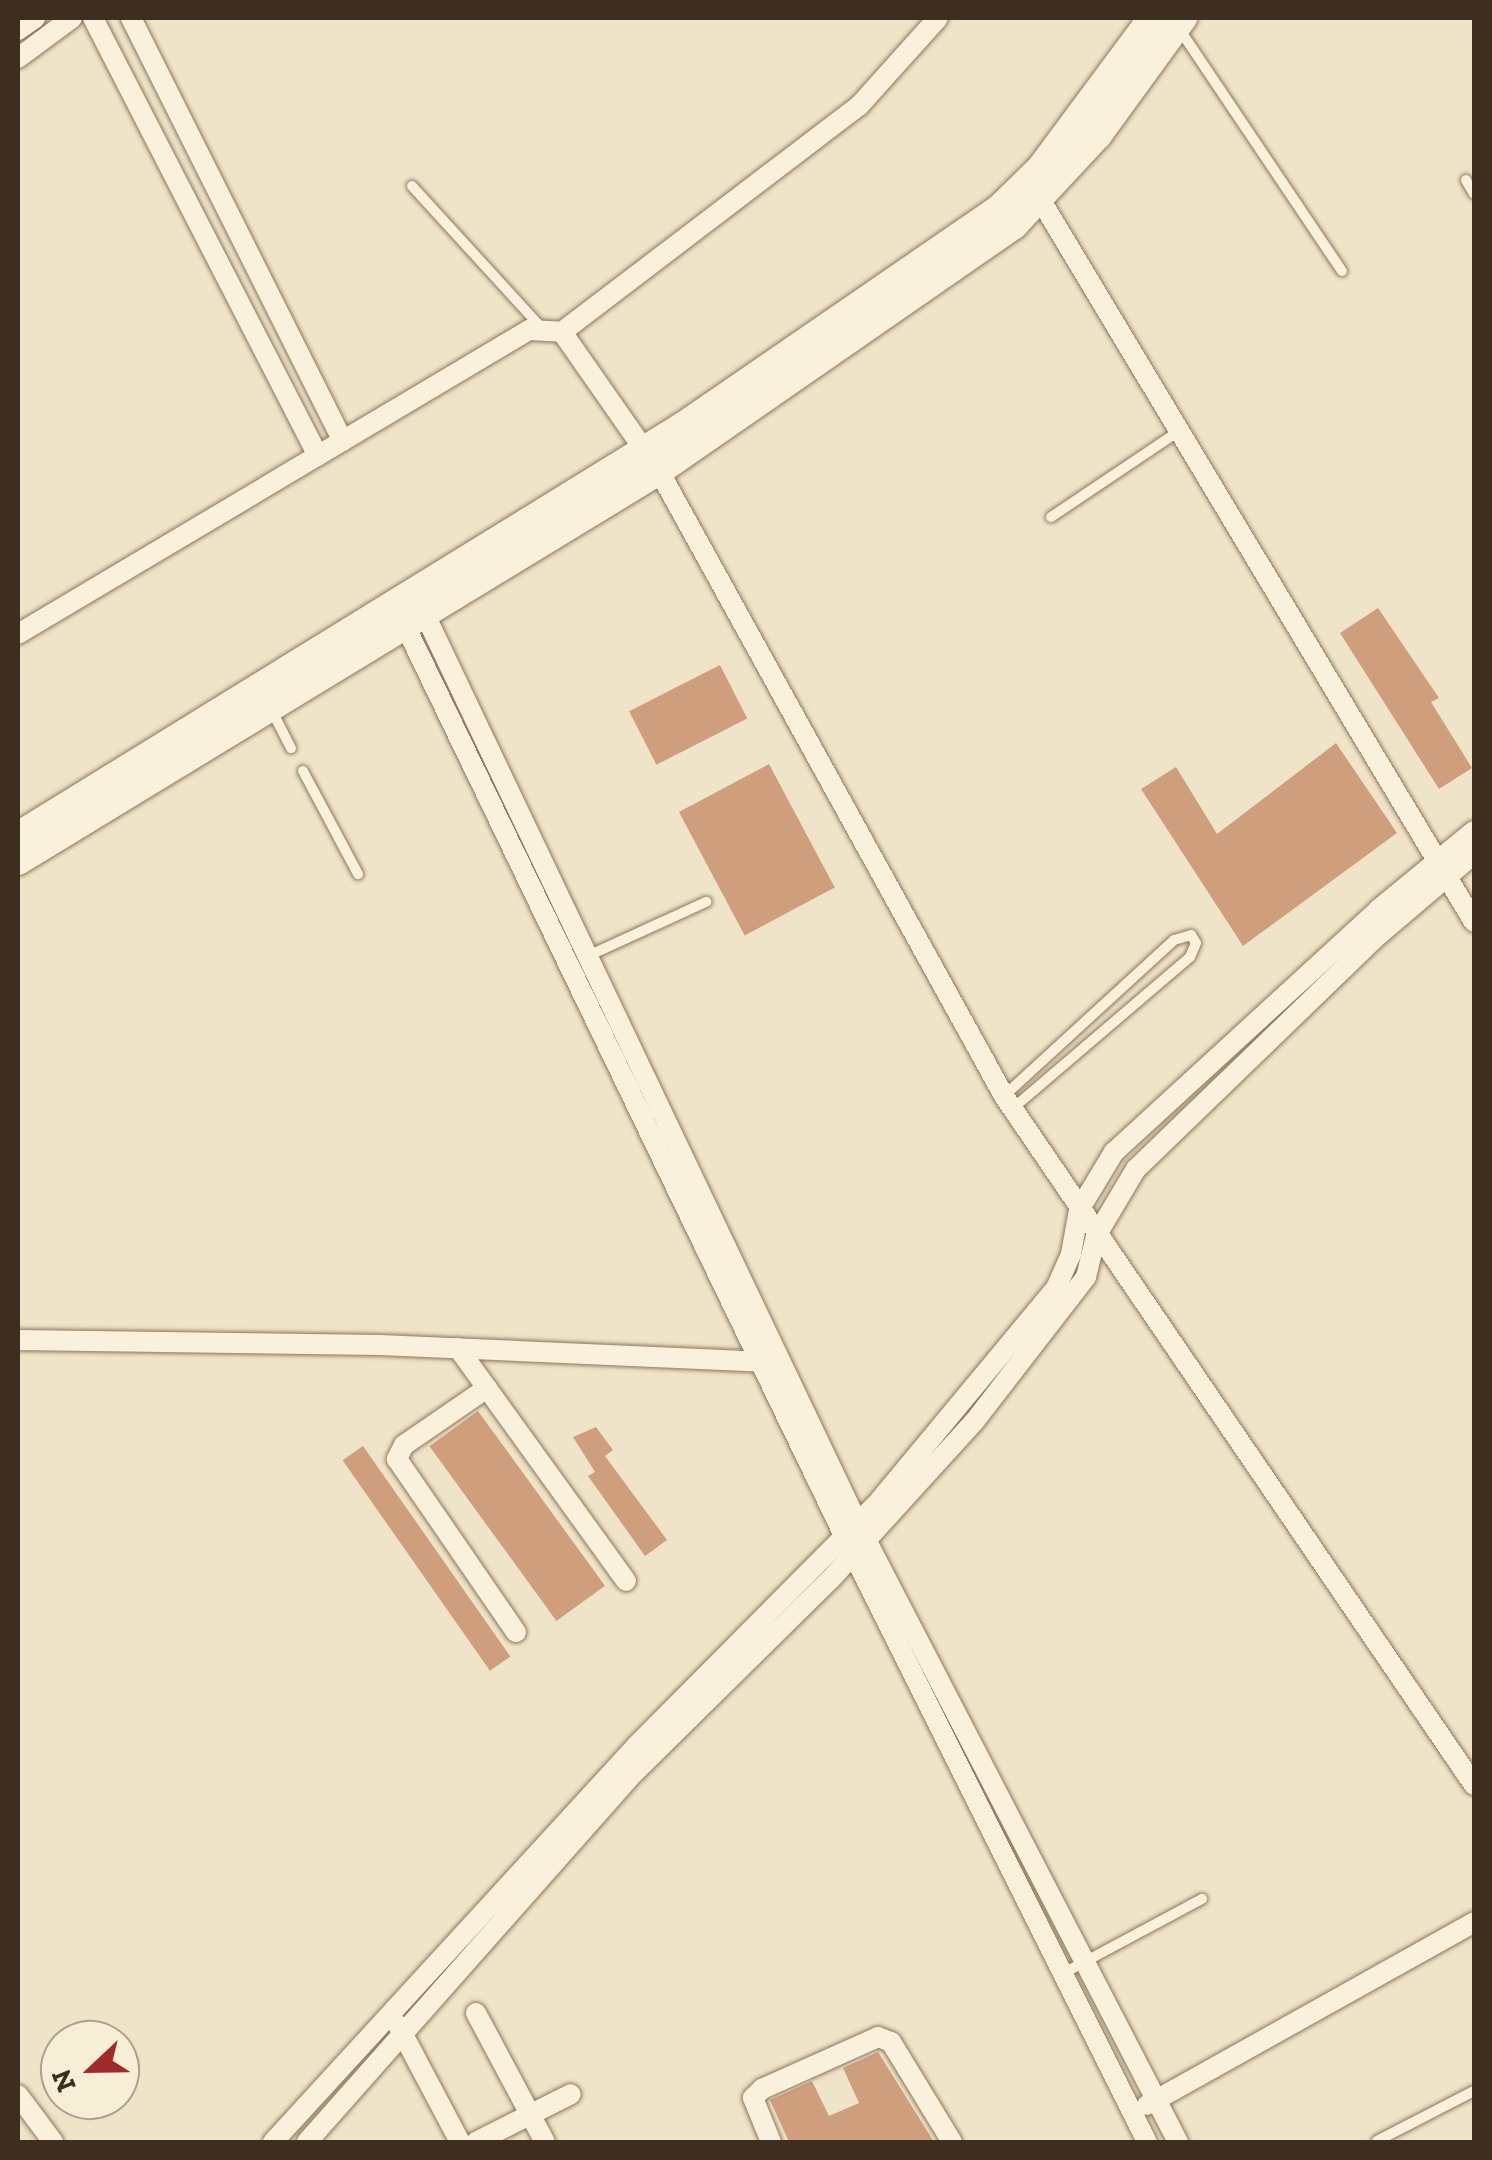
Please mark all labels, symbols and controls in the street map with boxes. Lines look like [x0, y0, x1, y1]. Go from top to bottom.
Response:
north arrow [40, 2020, 140, 2120]
text: N [44, 2065, 83, 2097]

